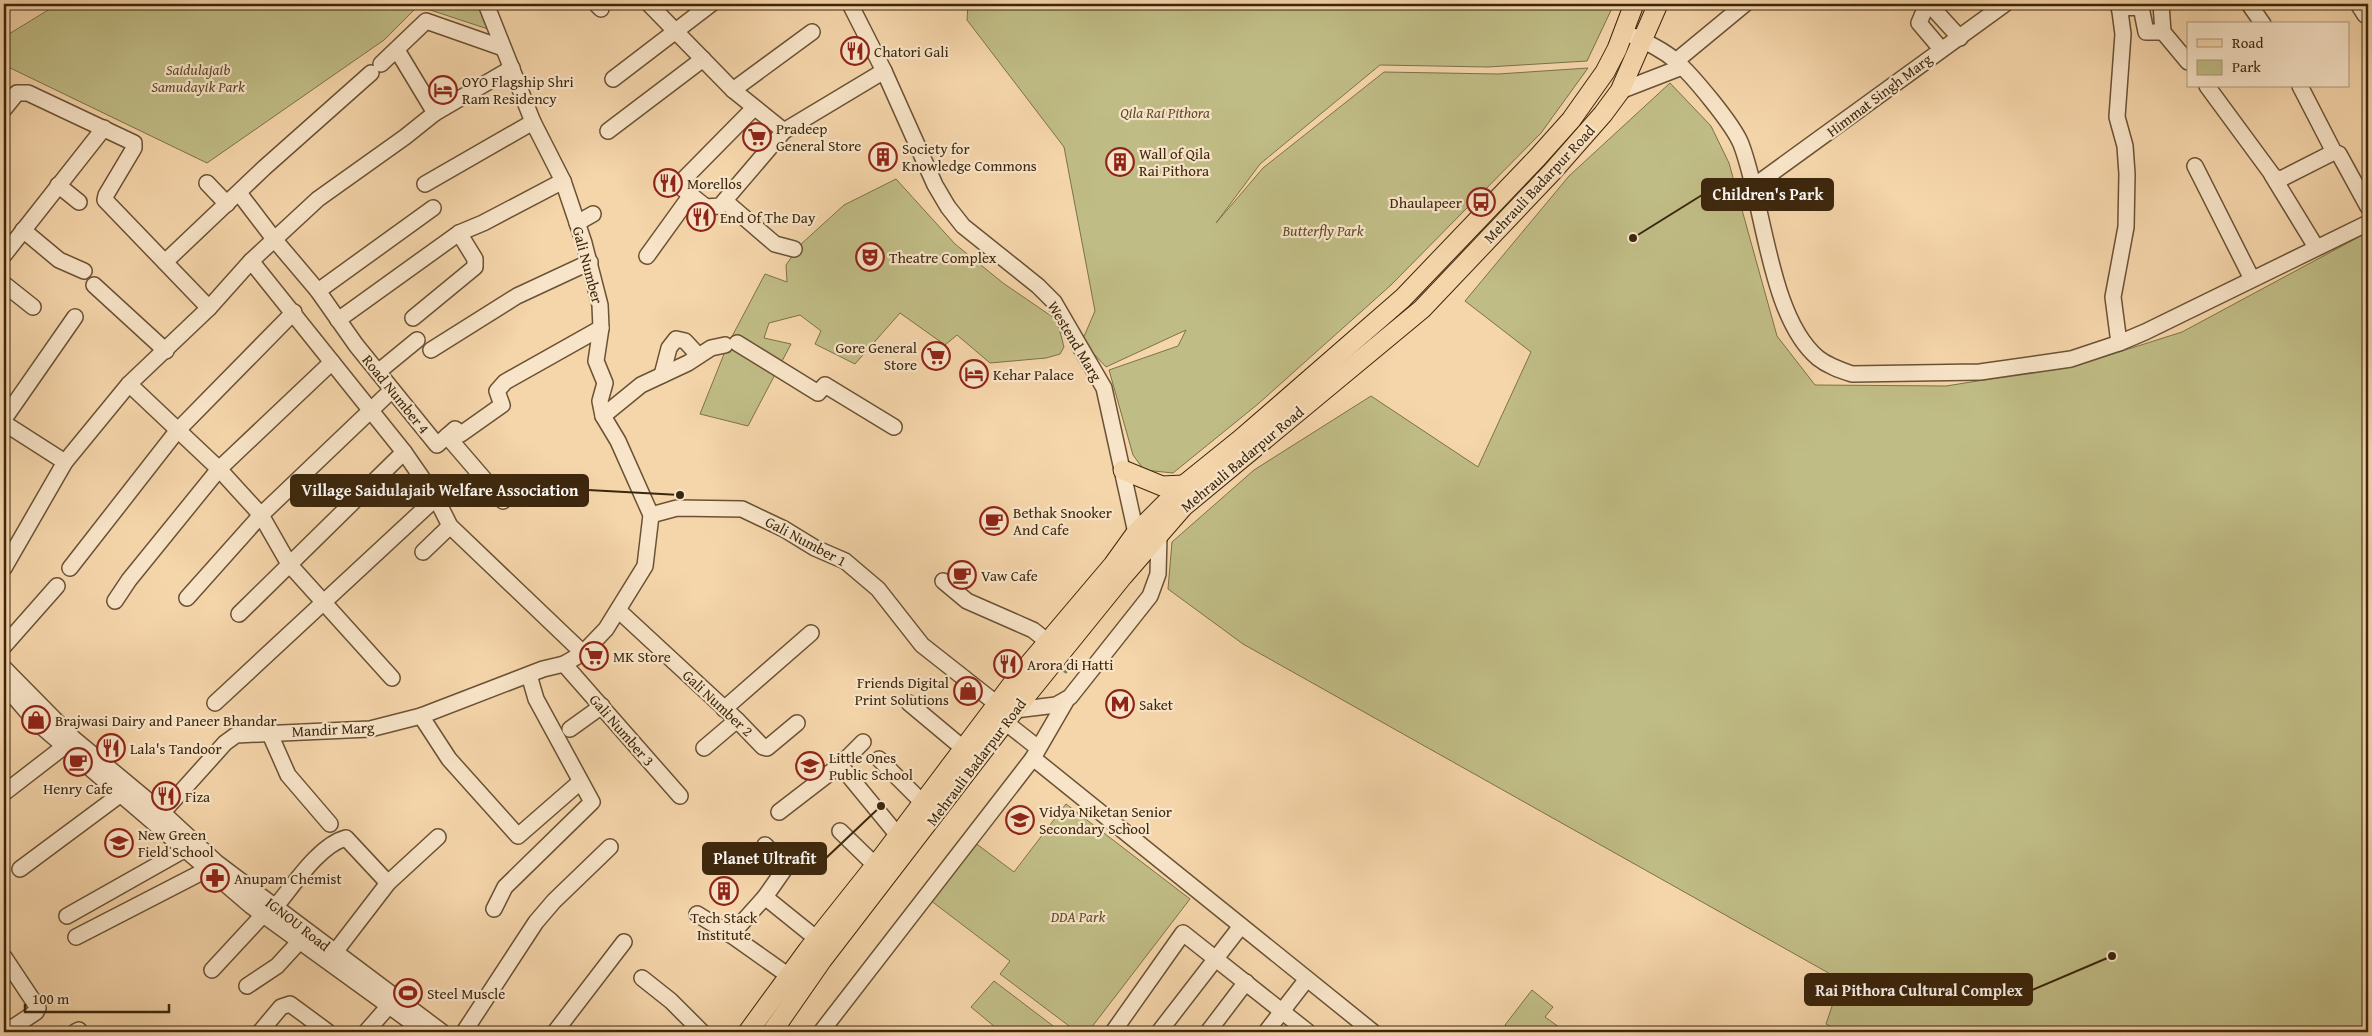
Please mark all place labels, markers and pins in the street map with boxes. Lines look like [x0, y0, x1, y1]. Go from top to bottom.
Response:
restaurant icon: Chatori Gali [840, 36, 870, 66]
place label: Chatori Gali [874, 41, 949, 62]
place label: OYO Flagship Shri Ram Residency [462, 71, 574, 109]
hotel icon: OYO Flagship Shri Ram Residency [428, 75, 458, 105]
place label: Pradeep General Store [776, 118, 861, 156]
supermarket icon: Pradeep General Store [742, 122, 772, 152]
place label: Society for Knowledge Commons [902, 138, 1037, 176]
building icon: Society for Knowledge Commons [868, 142, 898, 172]
place label: Wall of Qila Rai Pithora [1139, 143, 1210, 181]
building icon: Wall of Qila Rai Pithora [1105, 147, 1135, 177]
restaurant icon: Morellos [653, 168, 683, 198]
place label: Morellos [687, 173, 742, 194]
callout: Children's Park [1702, 179, 1833, 210]
bus stop icon: Dhaulapeer [1466, 187, 1496, 217]
place label: Dhaulapeer [1390, 192, 1462, 213]
restaurant icon: End Of The Day [686, 202, 716, 232]
place label: End Of The Day [720, 207, 816, 228]
theatre icon: Theatre Complex [855, 242, 885, 272]
place label: Theatre Complex [889, 247, 997, 268]
place label: Gore General Store [836, 337, 917, 375]
supermarket icon: Gore General Store [921, 341, 951, 371]
hotel icon: Kehar Palace [959, 359, 989, 389]
place label: Kehar Palace [993, 364, 1074, 385]
callout: Village Saidulajaib Welfare Association [291, 475, 588, 506]
place label: Bethak Snooker And Cafe [1013, 502, 1112, 540]
cafe icon: Bethak Snooker And Cafe [979, 506, 1009, 536]
cafe icon: Vaw Cafe [947, 560, 977, 590]
place label: Vaw Cafe [981, 565, 1038, 586]
supermarket icon: MK Store [579, 641, 609, 671]
place label: MK Store [613, 646, 671, 667]
restaurant icon: Arora di Hatti [993, 649, 1023, 679]
place label: Arora di Hatti [1027, 654, 1114, 675]
place label: Friends Digital Print Solutions [855, 672, 949, 710]
shop icon: Friends Digital Print Solutions [953, 676, 983, 706]
metro station icon: Saket [1105, 689, 1135, 719]
place label: Saket [1139, 694, 1174, 715]
shop icon: Brajwasi Dairy and Paneer Bhandar [21, 705, 51, 735]
place label: Brajwasi Dairy and Paneer Bhandar [55, 710, 277, 731]
restaurant icon: Lala's Tandoor [96, 733, 126, 763]
place label: Lala's Tandoor [130, 738, 222, 759]
cafe icon: Henry Cafe [63, 747, 93, 777]
place label: Little Ones Public School [829, 747, 913, 785]
school or university icon: Little Ones Public School [795, 751, 825, 781]
place label: Henry Cafe [43, 778, 113, 799]
restaurant icon: Fiza [151, 781, 181, 811]
place label: Fiza [185, 786, 210, 807]
place label: Vidya Niketan Senior Secondary School [1039, 801, 1172, 839]
school or university icon: Vidya Niketan Senior Secondary School [1005, 805, 1035, 835]
place label: New Green Field School [138, 824, 214, 862]
school or university icon: New Green Field School [104, 828, 134, 858]
callout: Planet Ultrafit [703, 843, 826, 874]
pharmacy icon: Anupam Chemist [200, 863, 230, 893]
place label: Anupam Chemist [234, 868, 342, 889]
building icon: Tech Stack Institute [709, 876, 739, 906]
place label: Tech Stack Institute [691, 907, 758, 945]
callout: Rai Pithora Cultural Complex [1805, 974, 2032, 1005]
sports icon: Steel Muscle [393, 978, 423, 1008]
place label: Steel Muscle [427, 983, 505, 1004]

